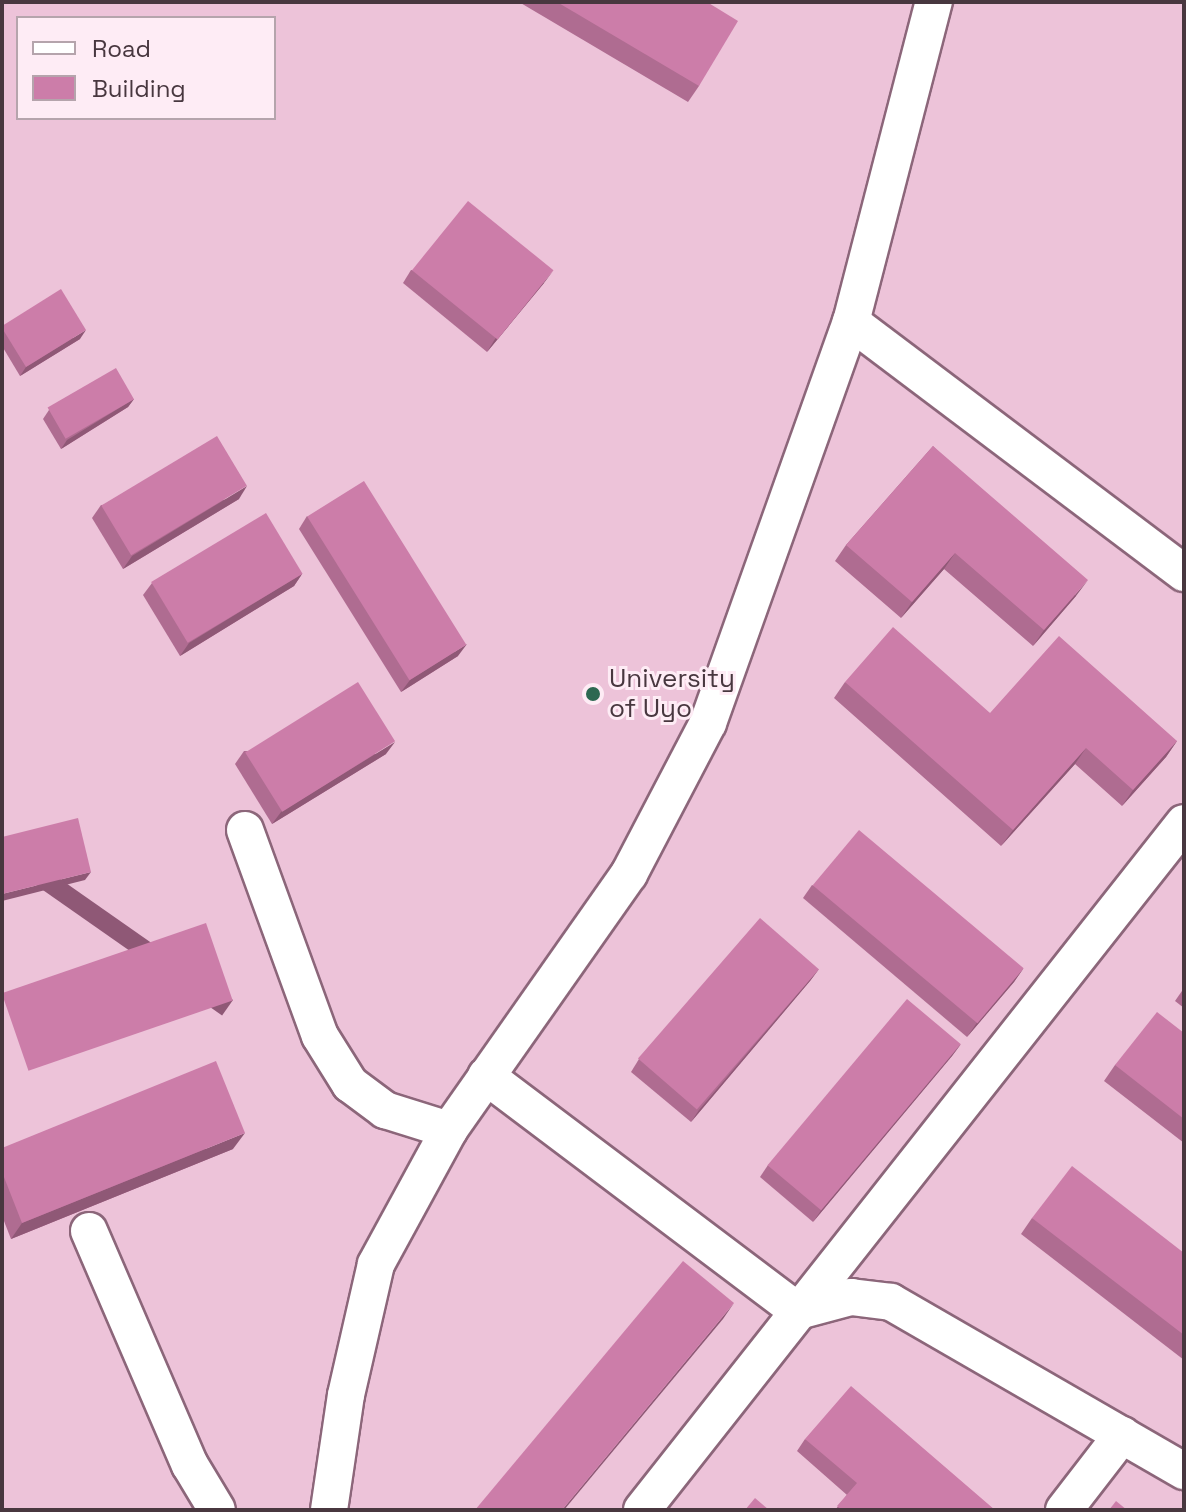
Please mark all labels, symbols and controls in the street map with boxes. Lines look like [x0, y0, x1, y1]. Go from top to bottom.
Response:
legend [16, 16, 276, 120]
text: Road [92, 33, 151, 64]
text: Building [92, 73, 186, 104]
place label: University of Uyo [609, 663, 735, 724]
marker: University of Uyo [584, 685, 602, 703]

